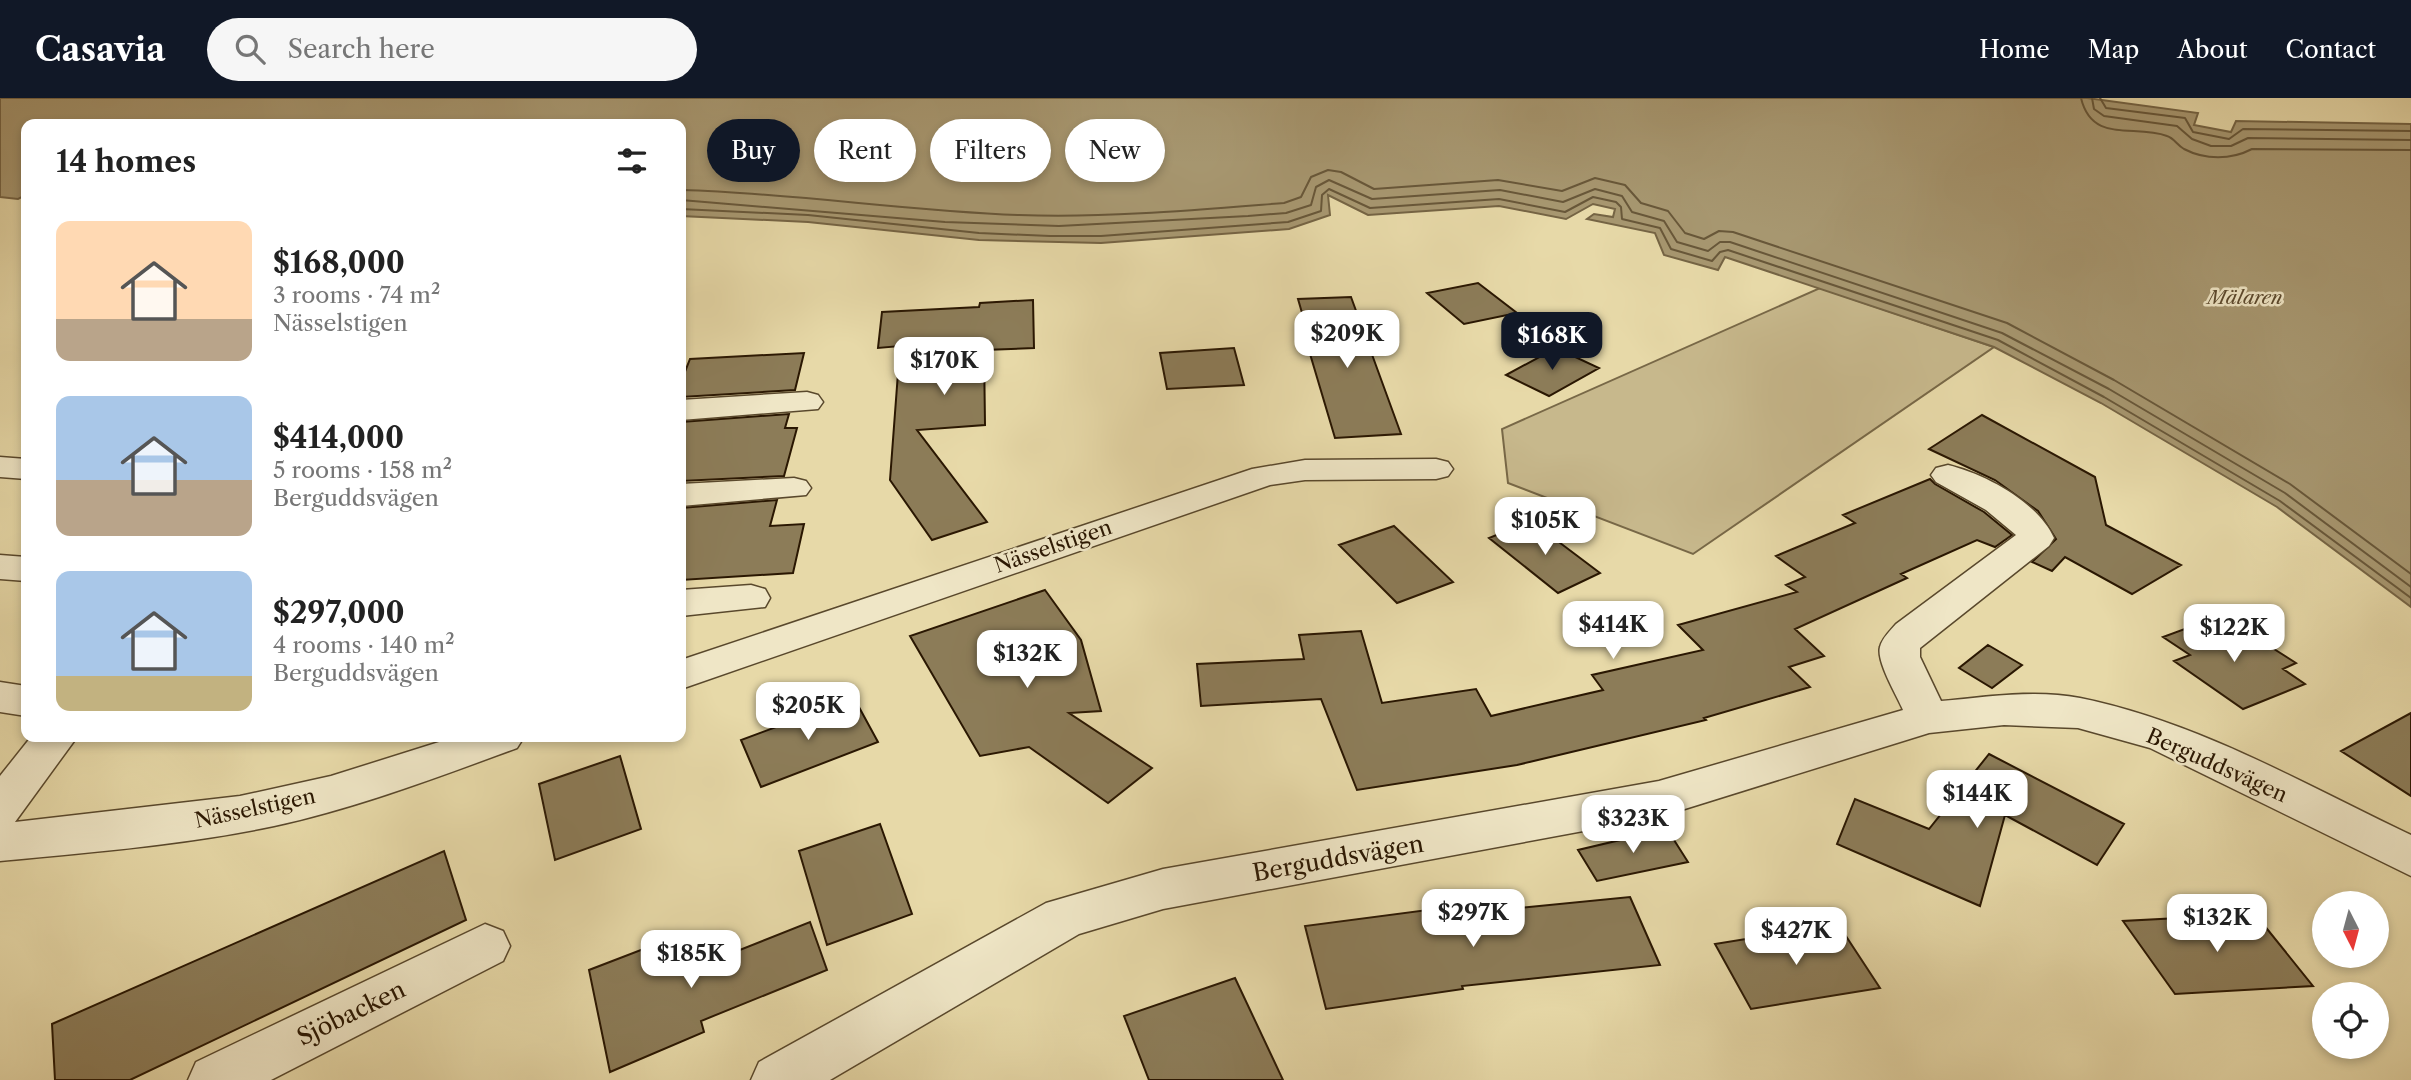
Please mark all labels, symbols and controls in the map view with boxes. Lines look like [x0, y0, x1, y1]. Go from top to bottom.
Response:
search box [207, 18, 697, 81]
text: Casavia [35, 29, 165, 70]
icon: search [231, 30, 269, 68]
text: Search here [287, 33, 435, 65]
text: Home [1979, 35, 2050, 64]
text: Map [2088, 35, 2139, 64]
text: About [2177, 35, 2248, 64]
text: Contact [2286, 35, 2376, 64]
chip: Buy [707, 119, 800, 182]
chip: Rent [814, 119, 916, 182]
chip: Filters [930, 119, 1051, 182]
chip: New [1065, 119, 1165, 182]
icon: filters [613, 142, 651, 180]
text: 14 homes [56, 143, 196, 180]
text: $168,000 [273, 244, 405, 281]
icon: home [112, 249, 196, 333]
text: 3 rooms · 74 m² [273, 281, 440, 309]
water label: Mälaren [2206, 286, 2282, 309]
text: Nässelstigen [273, 309, 408, 337]
pin: $209K [1298, 310, 1396, 370]
pin: $168K [1503, 313, 1601, 372]
text: $209K [1310, 319, 1384, 347]
text: $168K [1517, 321, 1587, 349]
pin: $170K [895, 338, 993, 397]
text: $170K [910, 346, 978, 374]
text: $414,000 [273, 419, 404, 456]
icon: home [112, 424, 196, 508]
text: 5 rooms · 158 m² [273, 456, 452, 484]
text: Berguddsvägen [273, 484, 439, 512]
pin: $105K [1496, 498, 1594, 557]
text: $105K [1511, 506, 1579, 534]
street label: Nässelstigen [991, 514, 1115, 578]
text: $297,000 [273, 594, 405, 631]
icon: home [112, 599, 196, 683]
pin: $414K [1564, 602, 1662, 661]
pin: $122K [2185, 604, 2283, 664]
text: $414K [1579, 610, 1647, 638]
text: $122K [2200, 613, 2268, 641]
pin: $132K [978, 630, 1076, 690]
text: 4 rooms · 140 m² [273, 631, 455, 659]
text: $132K [993, 639, 1061, 667]
text: Berguddsvägen [273, 659, 439, 687]
pin: $205K [759, 682, 857, 742]
text: $205K [772, 691, 844, 719]
street label: Berguddsvägen [2143, 723, 2291, 807]
pin: $144K [1928, 770, 2026, 830]
text: $144K [1943, 779, 2011, 807]
street label: Nässelstigen [192, 783, 318, 833]
pin: $323K [1584, 796, 1682, 855]
text: $323K [1598, 804, 1668, 832]
street label: Berguddsvägen [1250, 829, 1426, 887]
pin: $297K [1424, 890, 1522, 949]
north arrow [2312, 891, 2389, 968]
map controls [2312, 891, 2389, 1059]
pin: $132K [2168, 894, 2266, 954]
text: $297K [1438, 898, 1508, 926]
text: $132K [2183, 903, 2251, 931]
pin: $427K [1747, 908, 1845, 967]
text: $427K [1761, 916, 1831, 944]
pin: $185K [642, 930, 740, 990]
text: $185K [657, 939, 725, 967]
street label: Sjöbacken [292, 974, 410, 1052]
button: locate [2312, 982, 2389, 1059]

